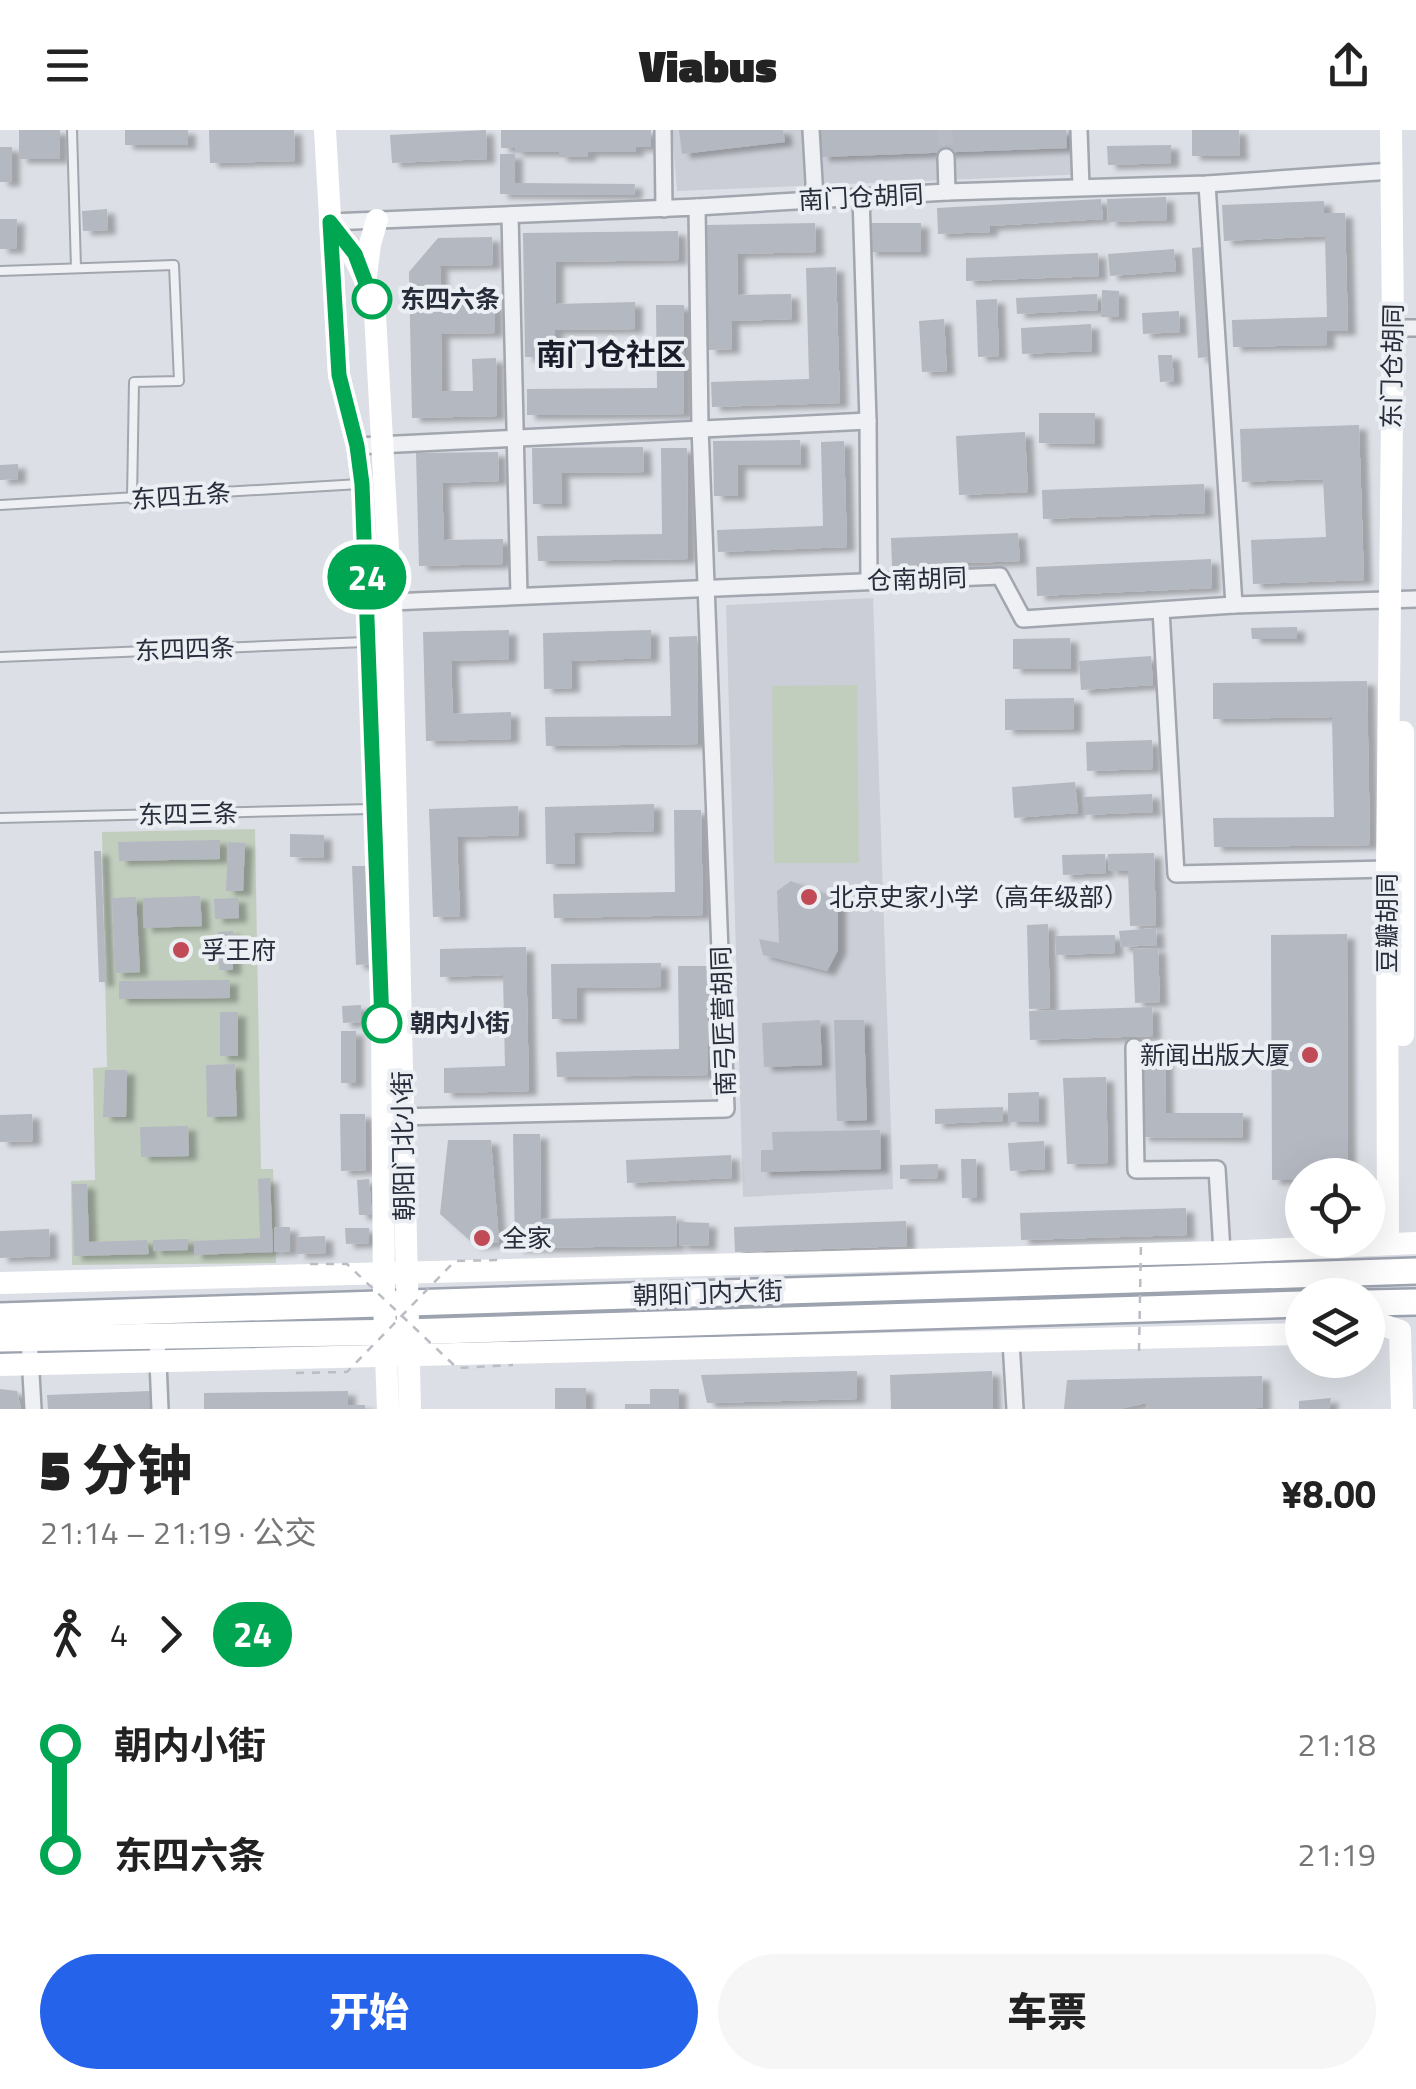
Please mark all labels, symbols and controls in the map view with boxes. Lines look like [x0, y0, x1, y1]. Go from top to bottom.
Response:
text: Viabus [639, 31, 777, 99]
icon: menu [40, 38, 95, 93]
icon: share [1321, 38, 1376, 93]
street label: 南门仓胡同 [798, 175, 924, 219]
marker: 东四六条 [353, 280, 391, 318]
place label: 东四六条 [400, 280, 500, 318]
street label: 东门仓胡同 [1372, 303, 1412, 429]
district label: 南门仓社区 [536, 331, 686, 377]
street label: 东四五条 [130, 474, 232, 518]
line badge: 24 [322, 544, 412, 610]
text: 24 [347, 550, 387, 604]
street label: 仓南胡同 [866, 558, 968, 600]
street label: 东四四条 [134, 628, 236, 670]
street label: 东四三条 [138, 794, 238, 834]
street label: 豆瓣胡同 [1368, 873, 1406, 973]
place label: 北京史家小学（高年级部） [829, 878, 1129, 916]
marker: 北京史家小学（高年级部） [798, 886, 820, 908]
place label: 孚王府 [201, 931, 276, 969]
marker: 孚王府 [170, 939, 192, 961]
street label: 南弓匠营胡同 [701, 945, 745, 1097]
marker: 朝内小街 [363, 1004, 401, 1042]
place label: 朝内小街 [410, 1004, 510, 1042]
place label: 新闻出版大厦 [1140, 1036, 1290, 1074]
marker: 新闻出版大厦 [1299, 1044, 1321, 1066]
street label: 朝阳门北小街 [383, 1071, 423, 1221]
map controls [1285, 1158, 1385, 1378]
button: locate [1285, 1158, 1385, 1258]
place label: 全家 [502, 1219, 552, 1257]
marker: 全家 [471, 1227, 493, 1249]
street label: 朝阳门内大街 [632, 1271, 784, 1315]
button: layers [1285, 1278, 1385, 1378]
text: 5 分钟 [40, 1428, 192, 1511]
text: ¥8.00 [1281, 1465, 1376, 1523]
text: 21:14 – 21:19 · 公交 [40, 1508, 317, 1556]
icon: walk [40, 1607, 95, 1662]
icon: forward [143, 1607, 198, 1662]
text: 24 [233, 1607, 272, 1661]
text: 4 [110, 1610, 128, 1658]
text: 朝内小街 [114, 1716, 266, 1774]
text: 21:18 [1297, 1720, 1376, 1768]
text: 东四六条 [114, 1826, 266, 1884]
text: 21:19 [1297, 1830, 1376, 1878]
button: 开始 [40, 1954, 698, 2069]
button: 车票 [718, 1954, 1376, 2069]

